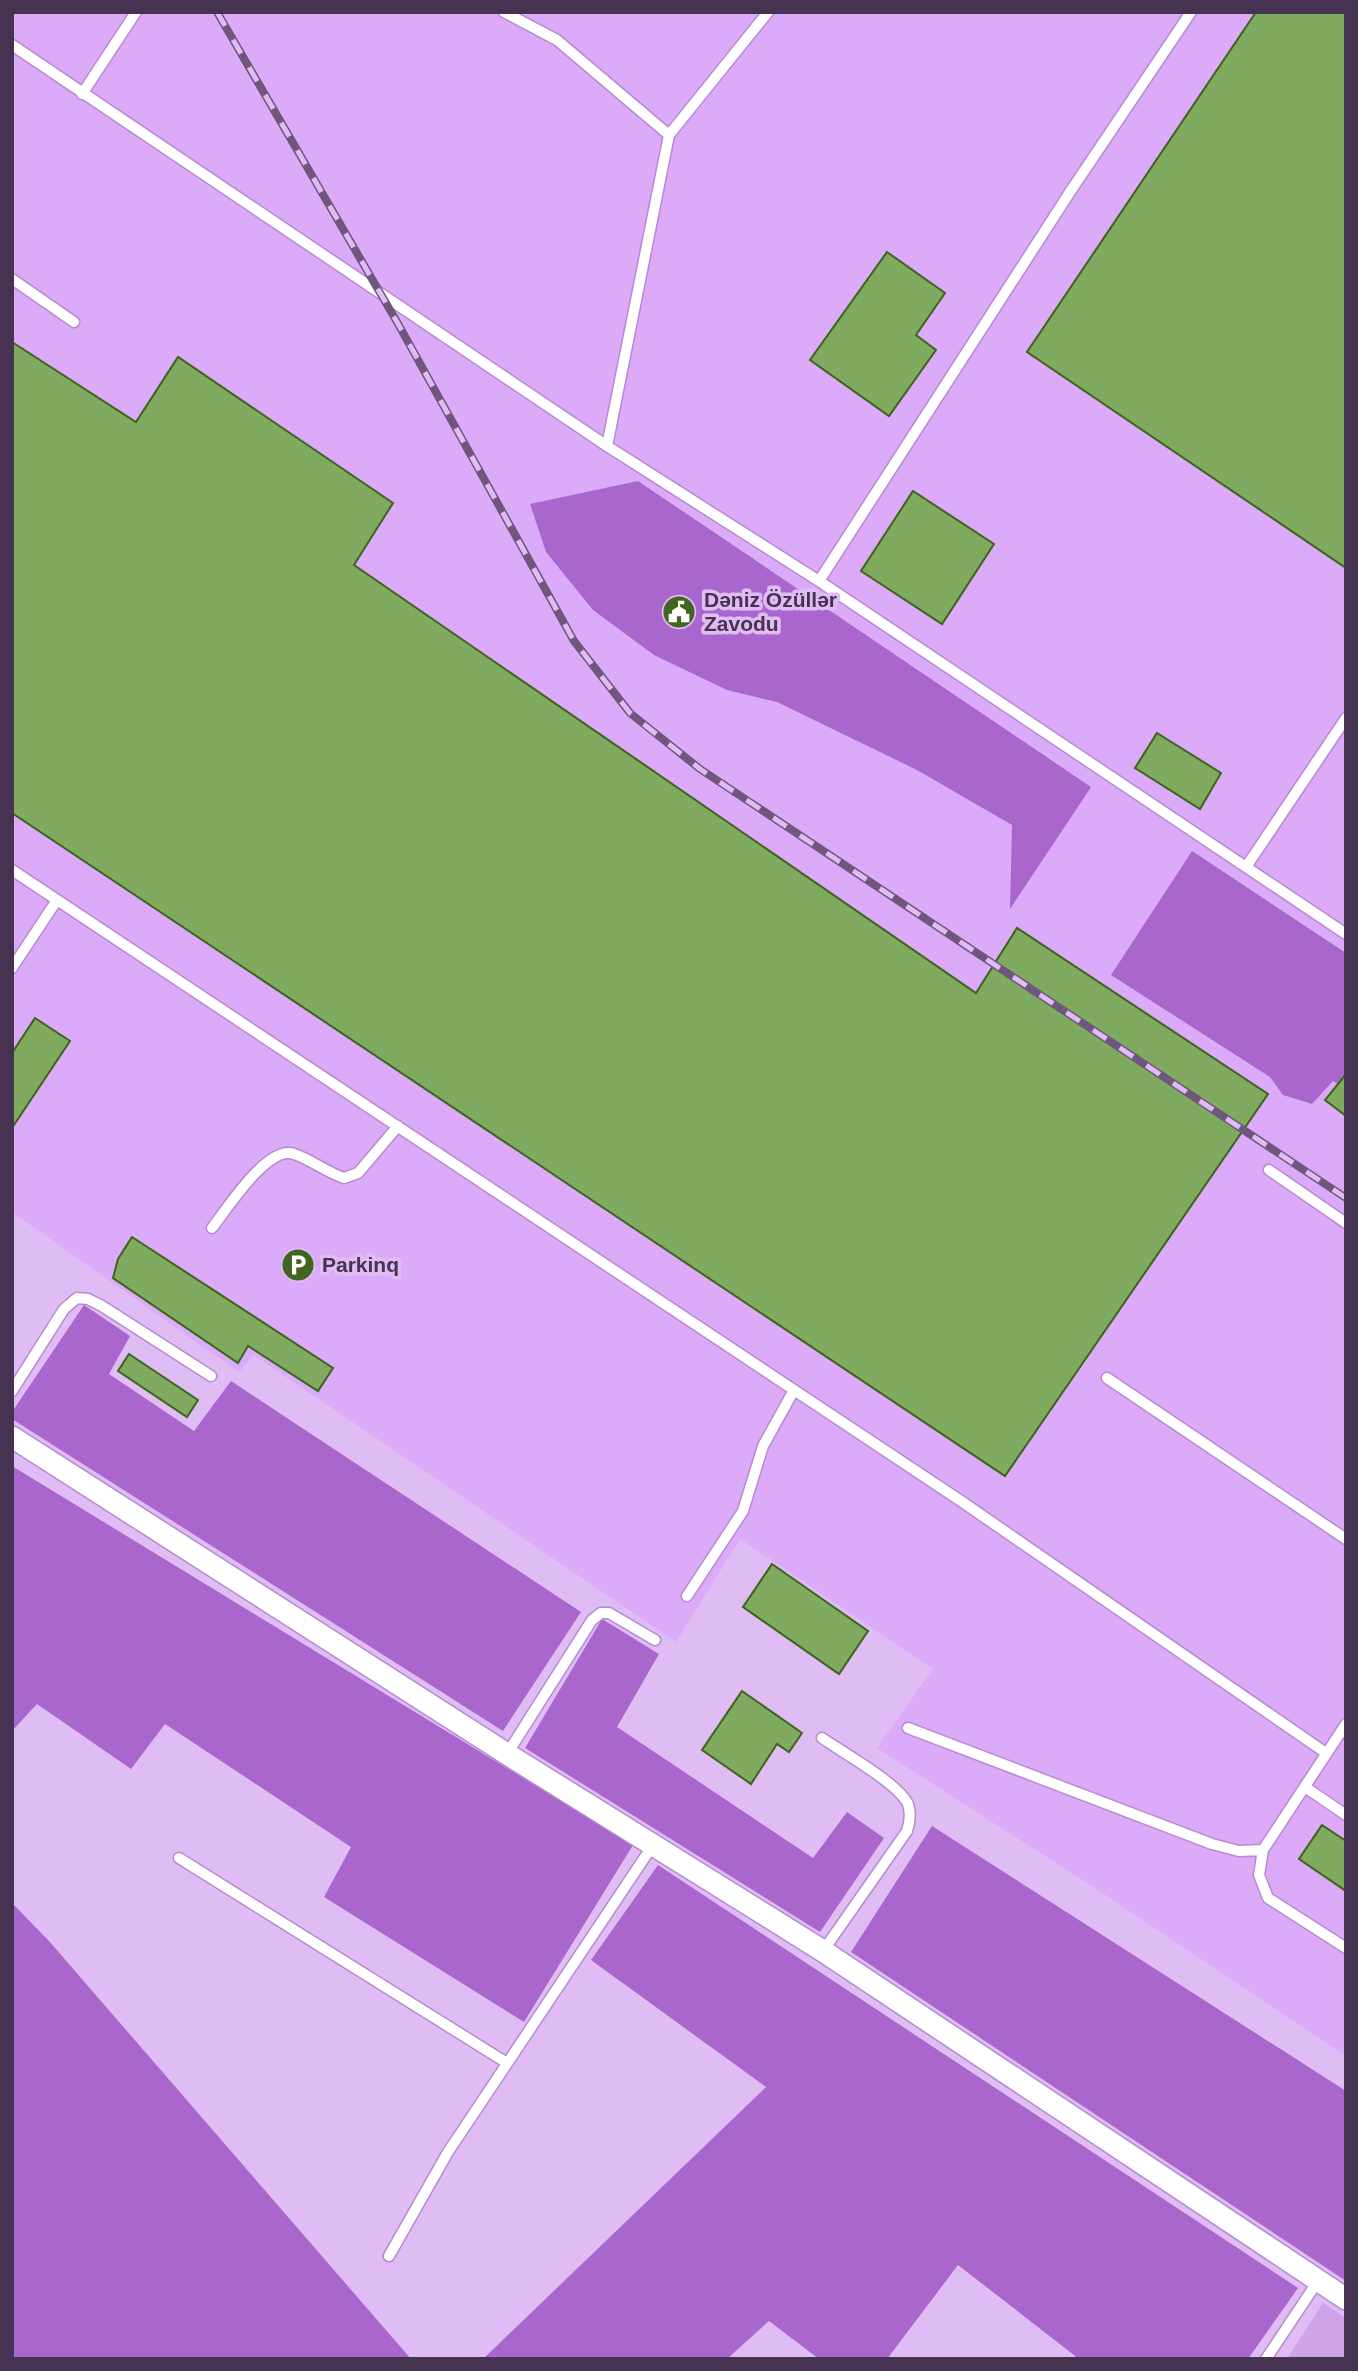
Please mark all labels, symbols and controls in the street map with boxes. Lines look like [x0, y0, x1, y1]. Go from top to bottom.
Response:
place label: Dəniz Özüllər Zavodu [704, 588, 837, 635]
public building icon: Dəniz Özüllər Zavodu [660, 593, 698, 631]
parking icon: Parkinq [279, 1246, 317, 1284]
place label: Parkinq [322, 1253, 399, 1276]

